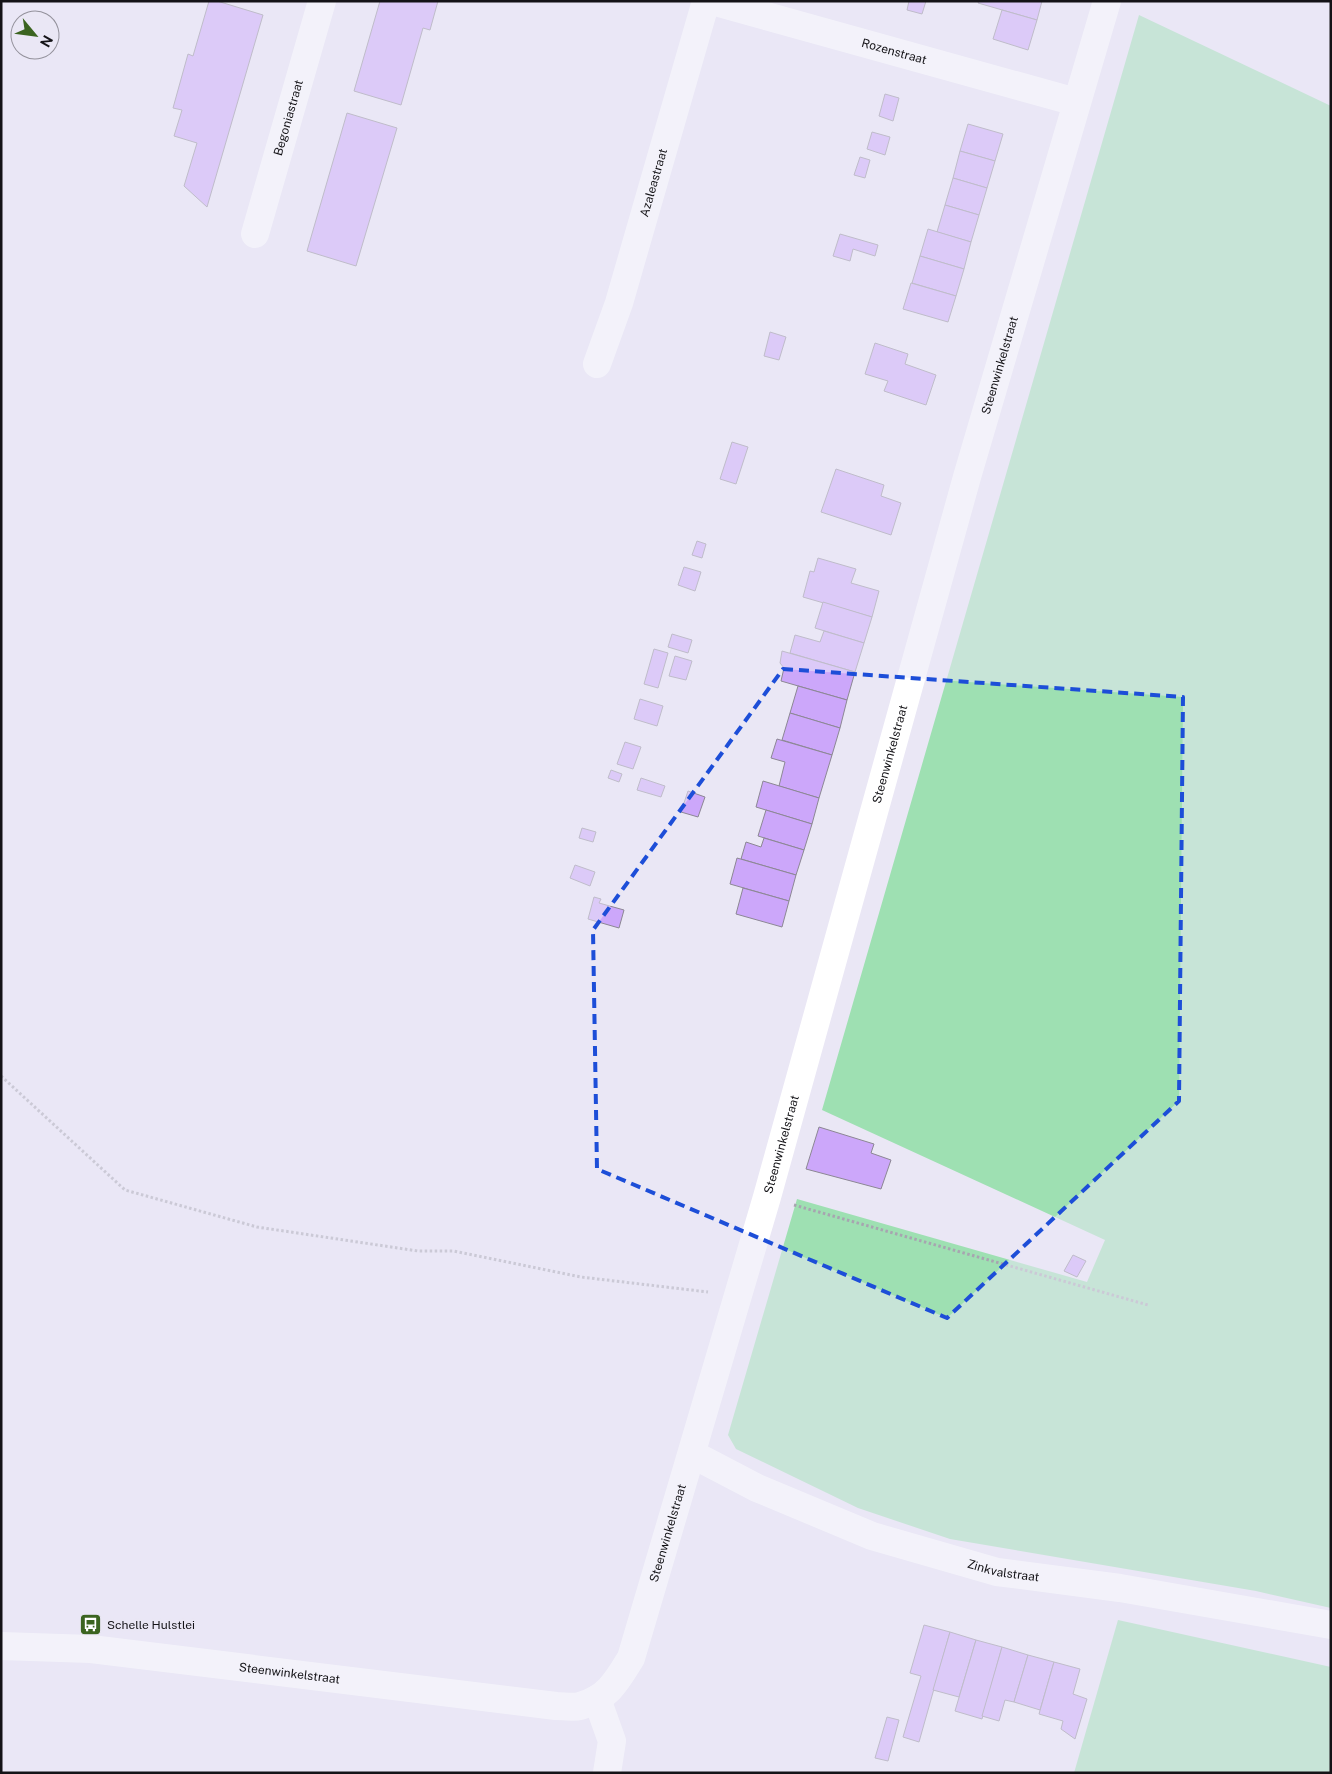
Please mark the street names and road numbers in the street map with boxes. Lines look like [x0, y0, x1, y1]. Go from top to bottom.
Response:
street label: Rozenstraat [860, 36, 928, 67]
street label: Begoniastraat [271, 78, 306, 157]
street label: Azaleastraat [637, 147, 670, 219]
street label: Steenwinkelstraat [979, 314, 1021, 416]
street label: Steenwinkelstraat [870, 703, 910, 805]
street label: Steenwinkelstraat [761, 1093, 802, 1195]
street label: Steenwinkelstraat [647, 1482, 689, 1584]
street label: Zinkvalstraat [966, 1557, 1040, 1584]
street label: Steenwinkelstraat [238, 1660, 341, 1686]

